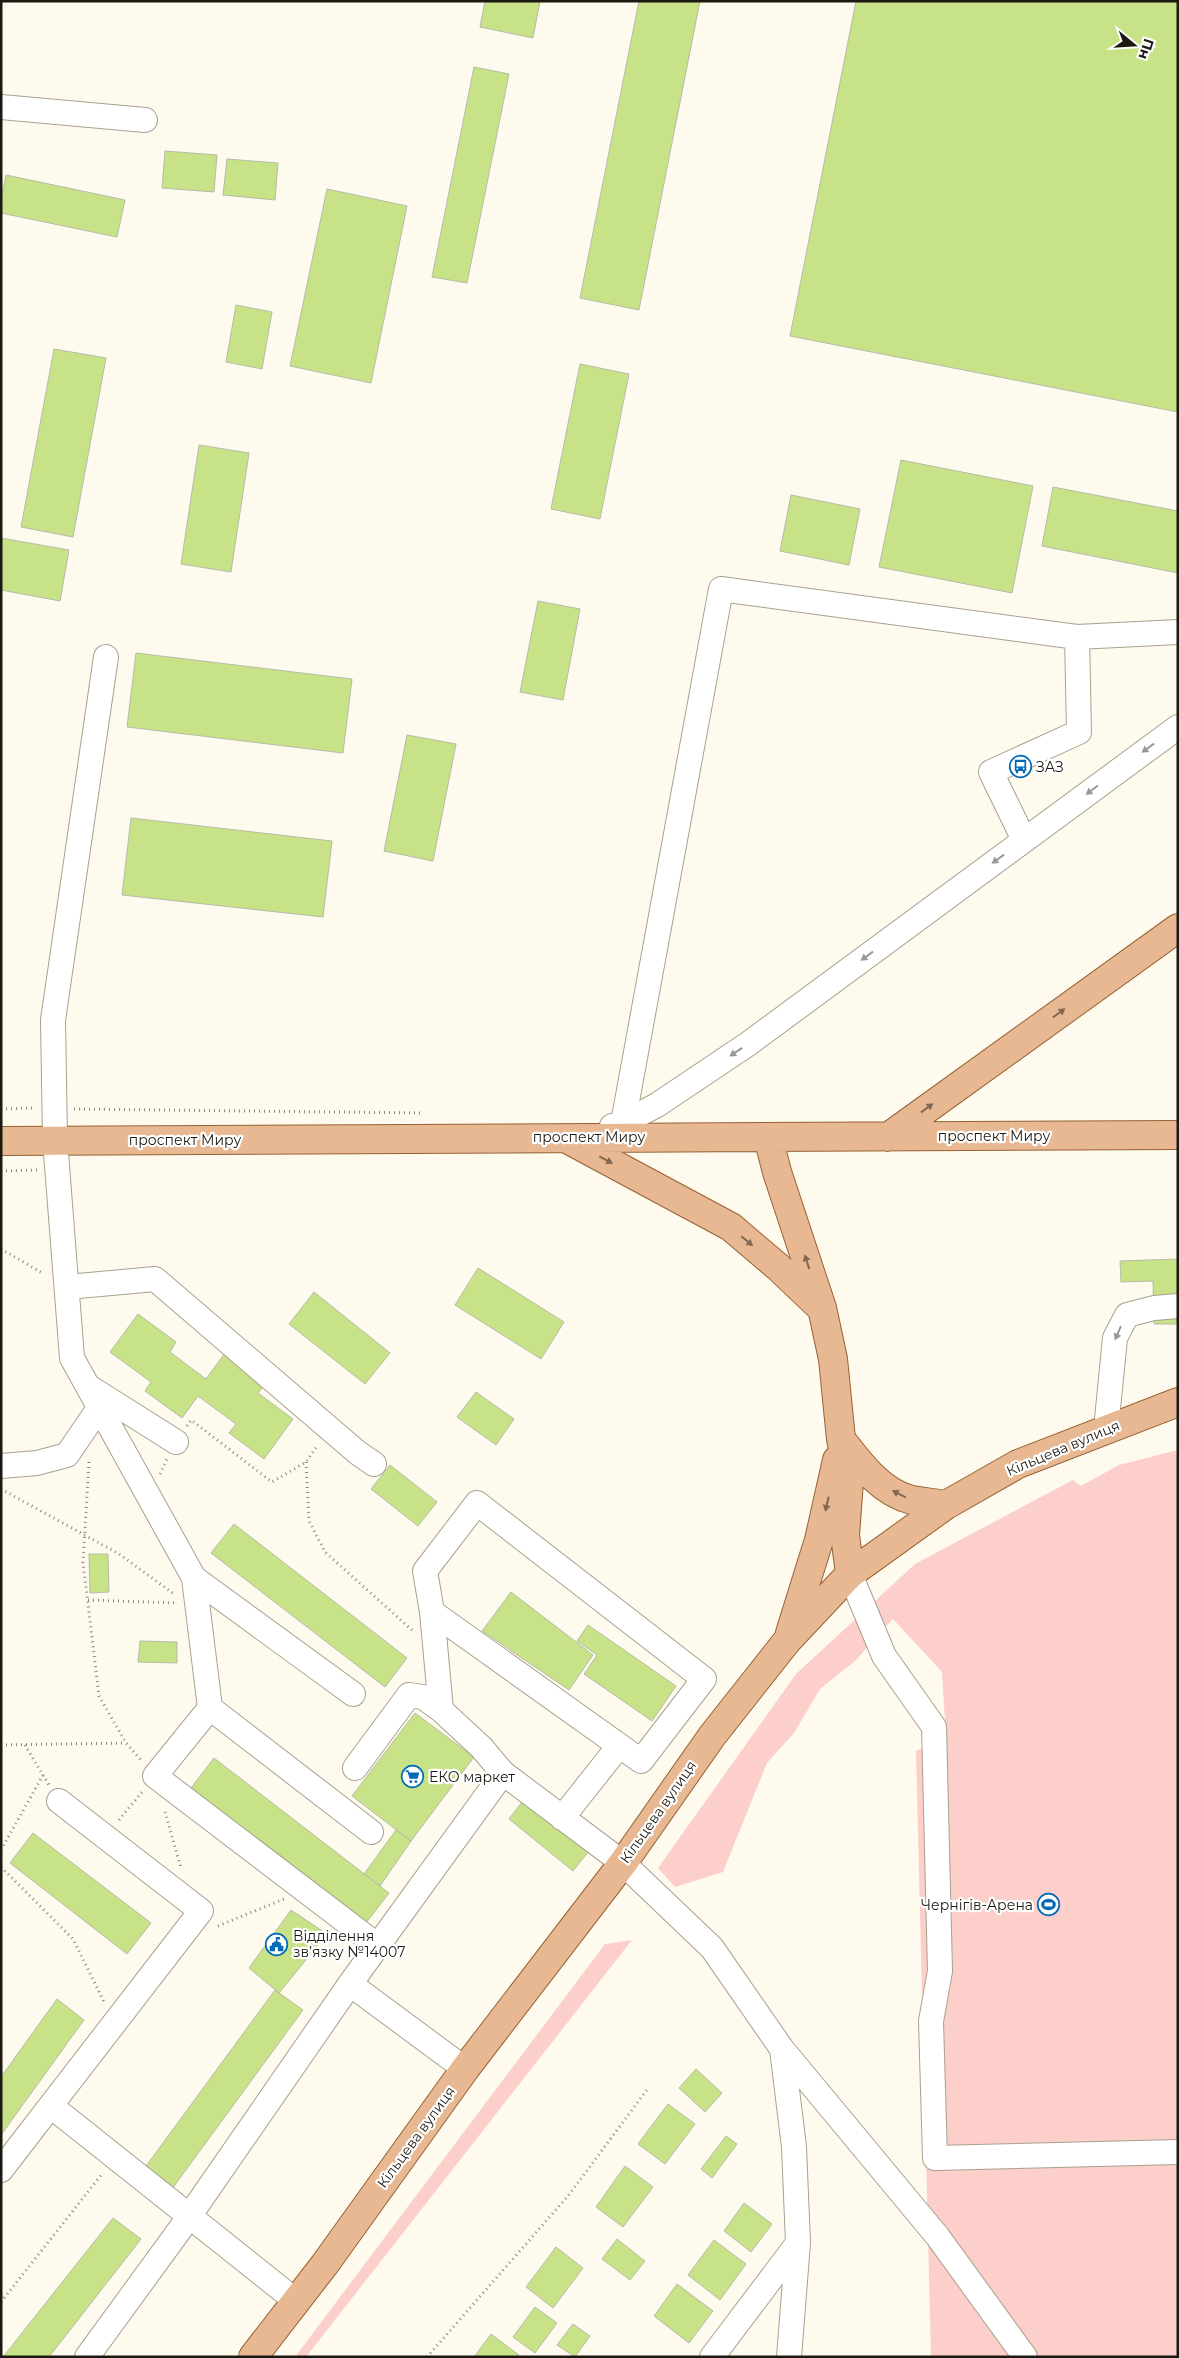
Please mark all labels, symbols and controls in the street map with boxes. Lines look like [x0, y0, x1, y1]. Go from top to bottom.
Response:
north arrow [1109, 20, 1159, 70]
text: Пн [1135, 36, 1158, 62]
one-way arrow [1141, 743, 1155, 753]
bus stop icon: ЗАЗ [1008, 755, 1032, 779]
place label: ЗАЗ [1036, 758, 1064, 776]
one-way arrow [1086, 784, 1099, 795]
one-way arrow [991, 854, 1005, 864]
one-way arrow [861, 950, 874, 961]
one-way arrow [1052, 1008, 1066, 1018]
one-way arrow [729, 1047, 743, 1056]
one-way arrow [920, 1103, 934, 1113]
street label: проспект Миру [938, 1127, 1050, 1145]
street label: проспект Миру [533, 1128, 645, 1146]
street label: проспект Миру [129, 1131, 241, 1149]
one-way arrow [599, 1156, 613, 1164]
one-way arrow [740, 1235, 753, 1246]
one-way arrow [803, 1254, 811, 1269]
one-way arrow [1113, 1326, 1121, 1340]
street label: Кільцева вулиця [1004, 1416, 1122, 1480]
one-way arrow [892, 1490, 907, 1498]
one-way arrow [823, 1497, 831, 1512]
street label: Кільцева вулиця [616, 1757, 700, 1867]
supermarket icon: ЕКО маркет [401, 1765, 425, 1789]
place label: ЕКО маркет [429, 1768, 515, 1786]
sports icon: Чернігів-Арена [1037, 1893, 1061, 1917]
place label: Чернігів-Арена [921, 1896, 1033, 1914]
place label: Відділення зв’язку №14007 [293, 1927, 405, 1961]
public building icon: Відділення зв’язку №14007 [265, 1932, 289, 1956]
street label: Кільцева вулиця [373, 2083, 459, 2191]

